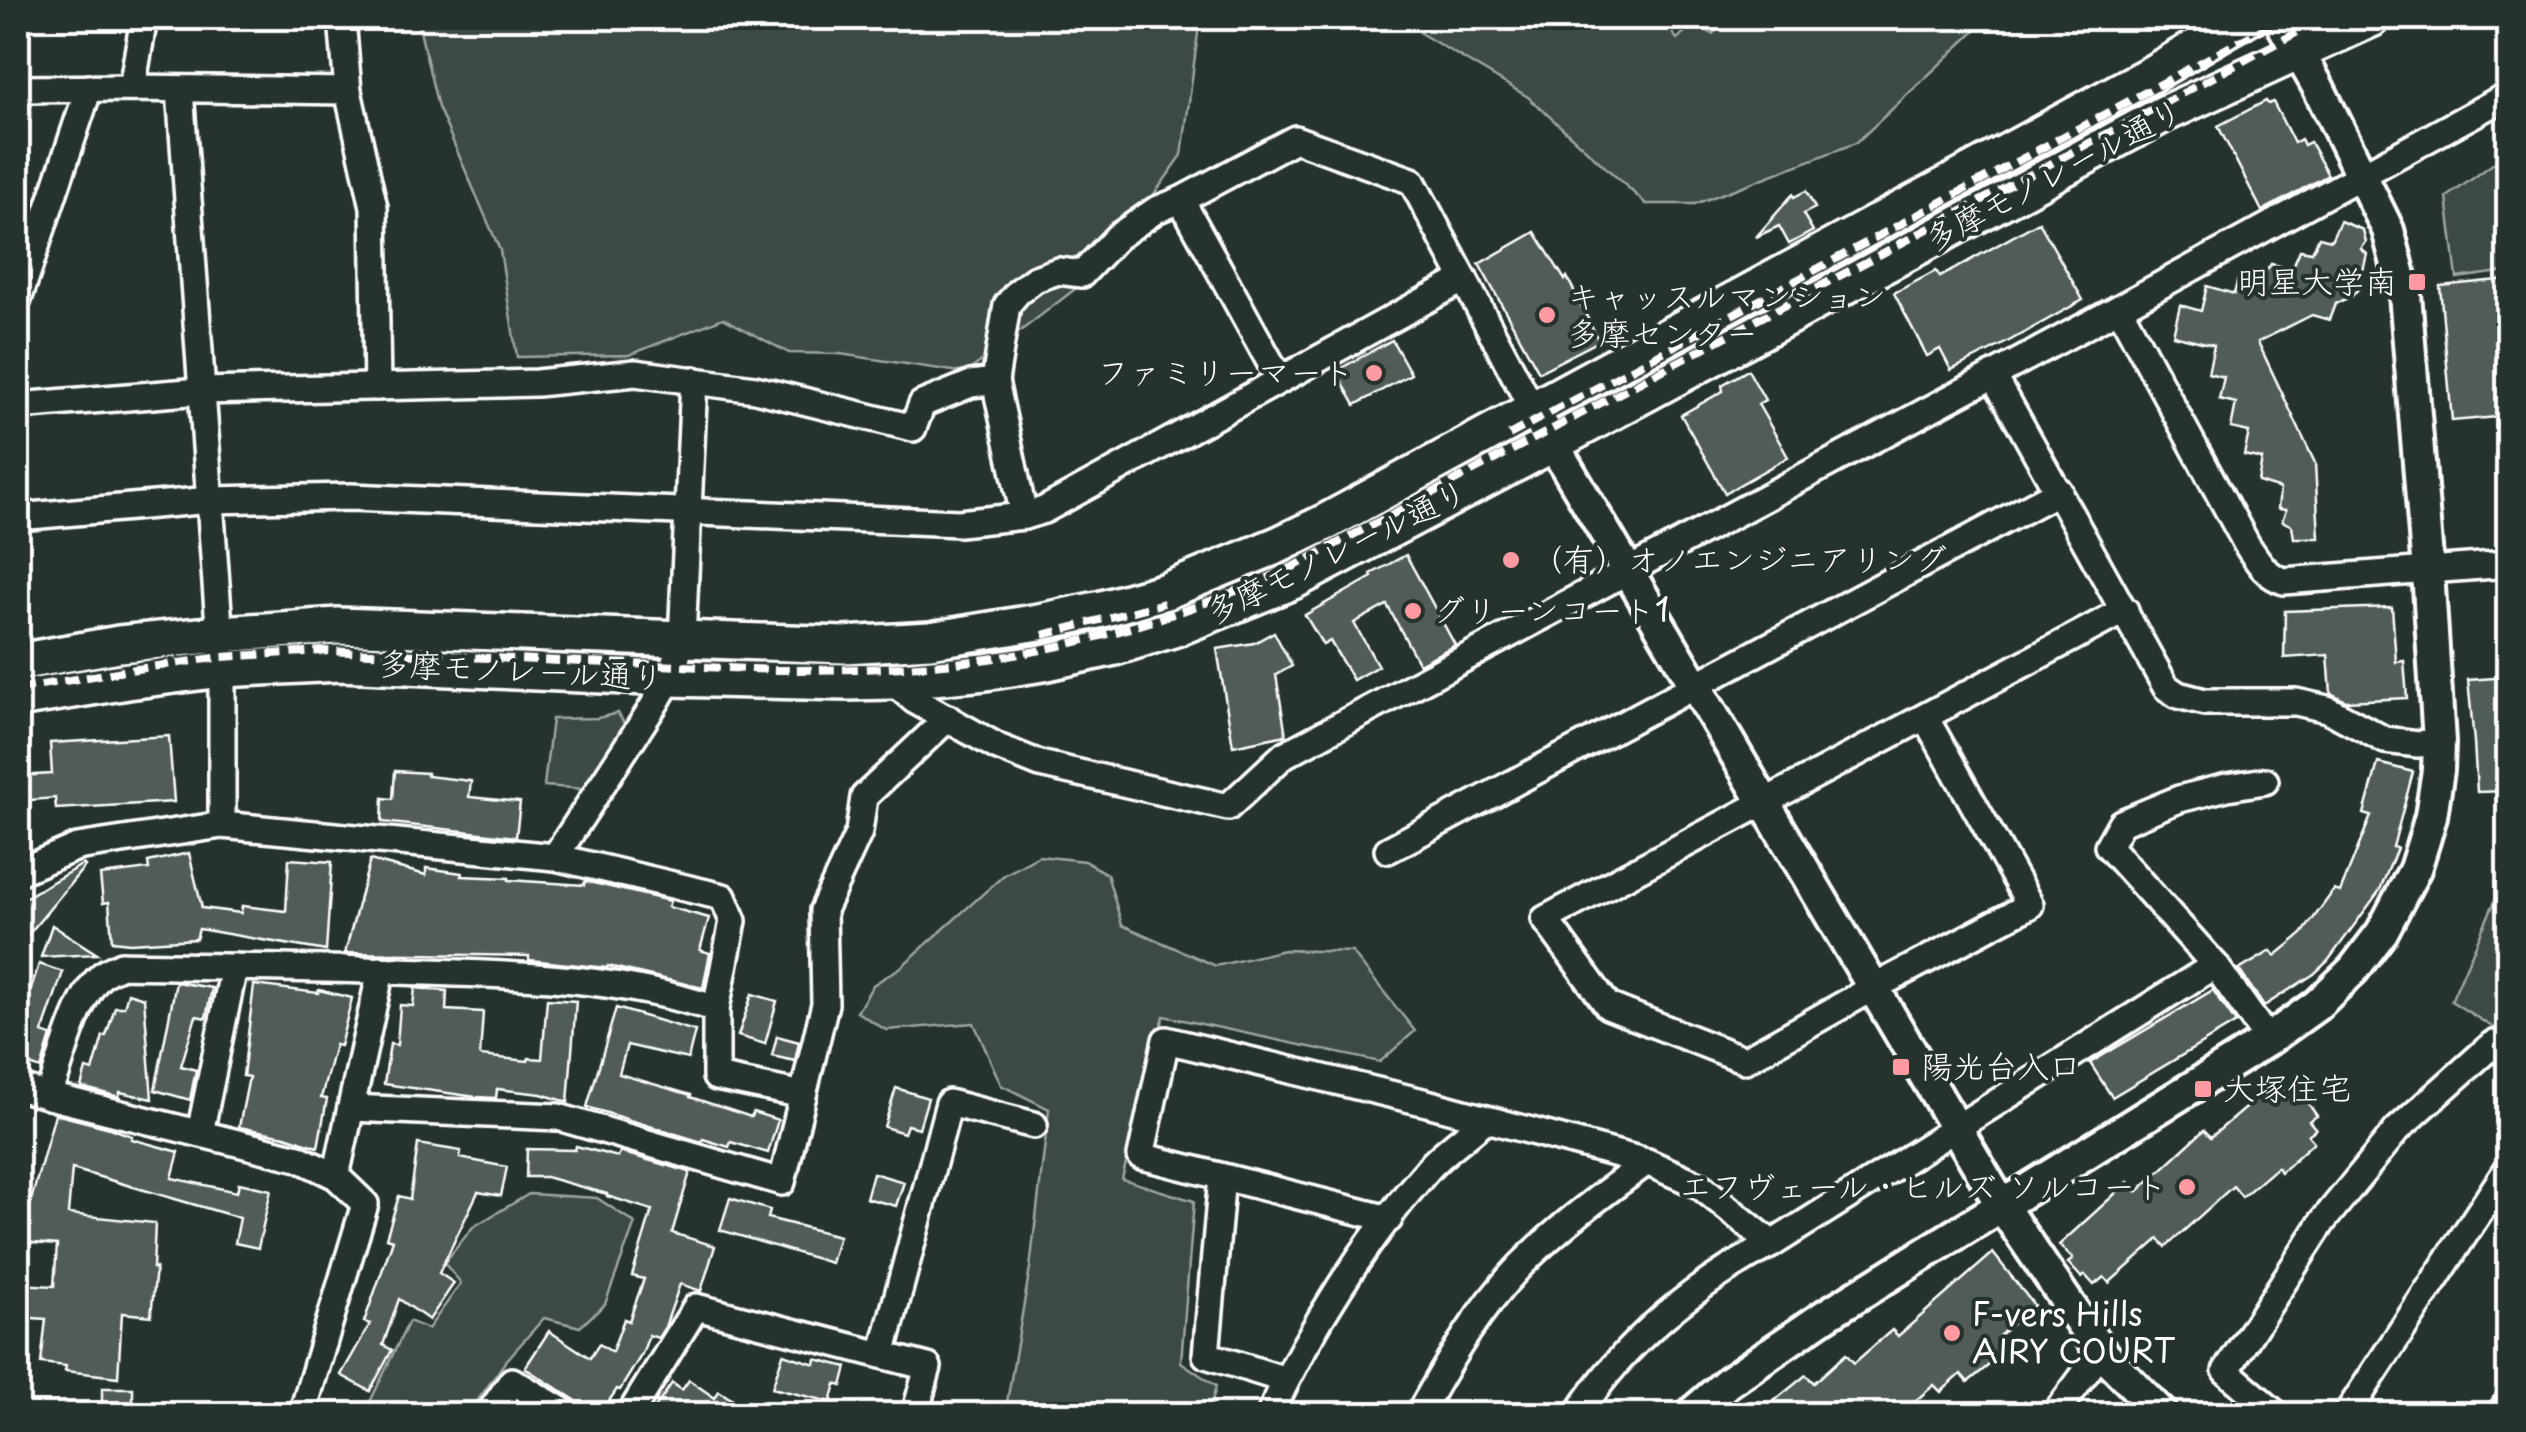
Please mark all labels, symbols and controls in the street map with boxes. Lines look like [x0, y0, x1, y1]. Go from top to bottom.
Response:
street label: 多摩モノレール通り [1915, 85, 2191, 262]
place label: 明星大学南 [2237, 256, 2397, 304]
place label: キャッスルマンション 多摩センター [1567, 271, 1886, 356]
marker: 明星大学南 [2406, 271, 2428, 293]
marker: キャッスルマンション 多摩センター [1536, 304, 1558, 326]
place label: ファミリーマート [1097, 347, 1354, 395]
marker: ファミリーマート [1363, 362, 1385, 384]
street label: 多摩モノレール通り [1197, 466, 1475, 634]
place label: （有）オノエンジニアリング [1531, 534, 1947, 582]
marker: （有）オノエンジニアリング [1500, 549, 1522, 571]
place label: グリーンコート1 [1433, 585, 1669, 633]
marker: グリーンコート1 [1402, 600, 1424, 622]
street label: 多摩モノレール通り [377, 638, 665, 700]
place label: 陽光台入口 [1921, 1041, 2081, 1089]
marker: 陽光台入口 [1890, 1056, 1912, 1078]
place label: 大塚住宅 [2223, 1063, 2351, 1111]
marker: 大塚住宅 [2192, 1078, 2214, 1100]
place label: エフヴェール・ヒルズ ソルコート [1679, 1161, 2167, 1209]
marker: エフヴェール・ヒルズ ソルコート [2176, 1176, 2198, 1198]
place label: F-vers Hills AIRY COURT [1972, 1289, 2175, 1374]
marker: F-vers Hills AIRY COURT [1941, 1322, 1963, 1344]

